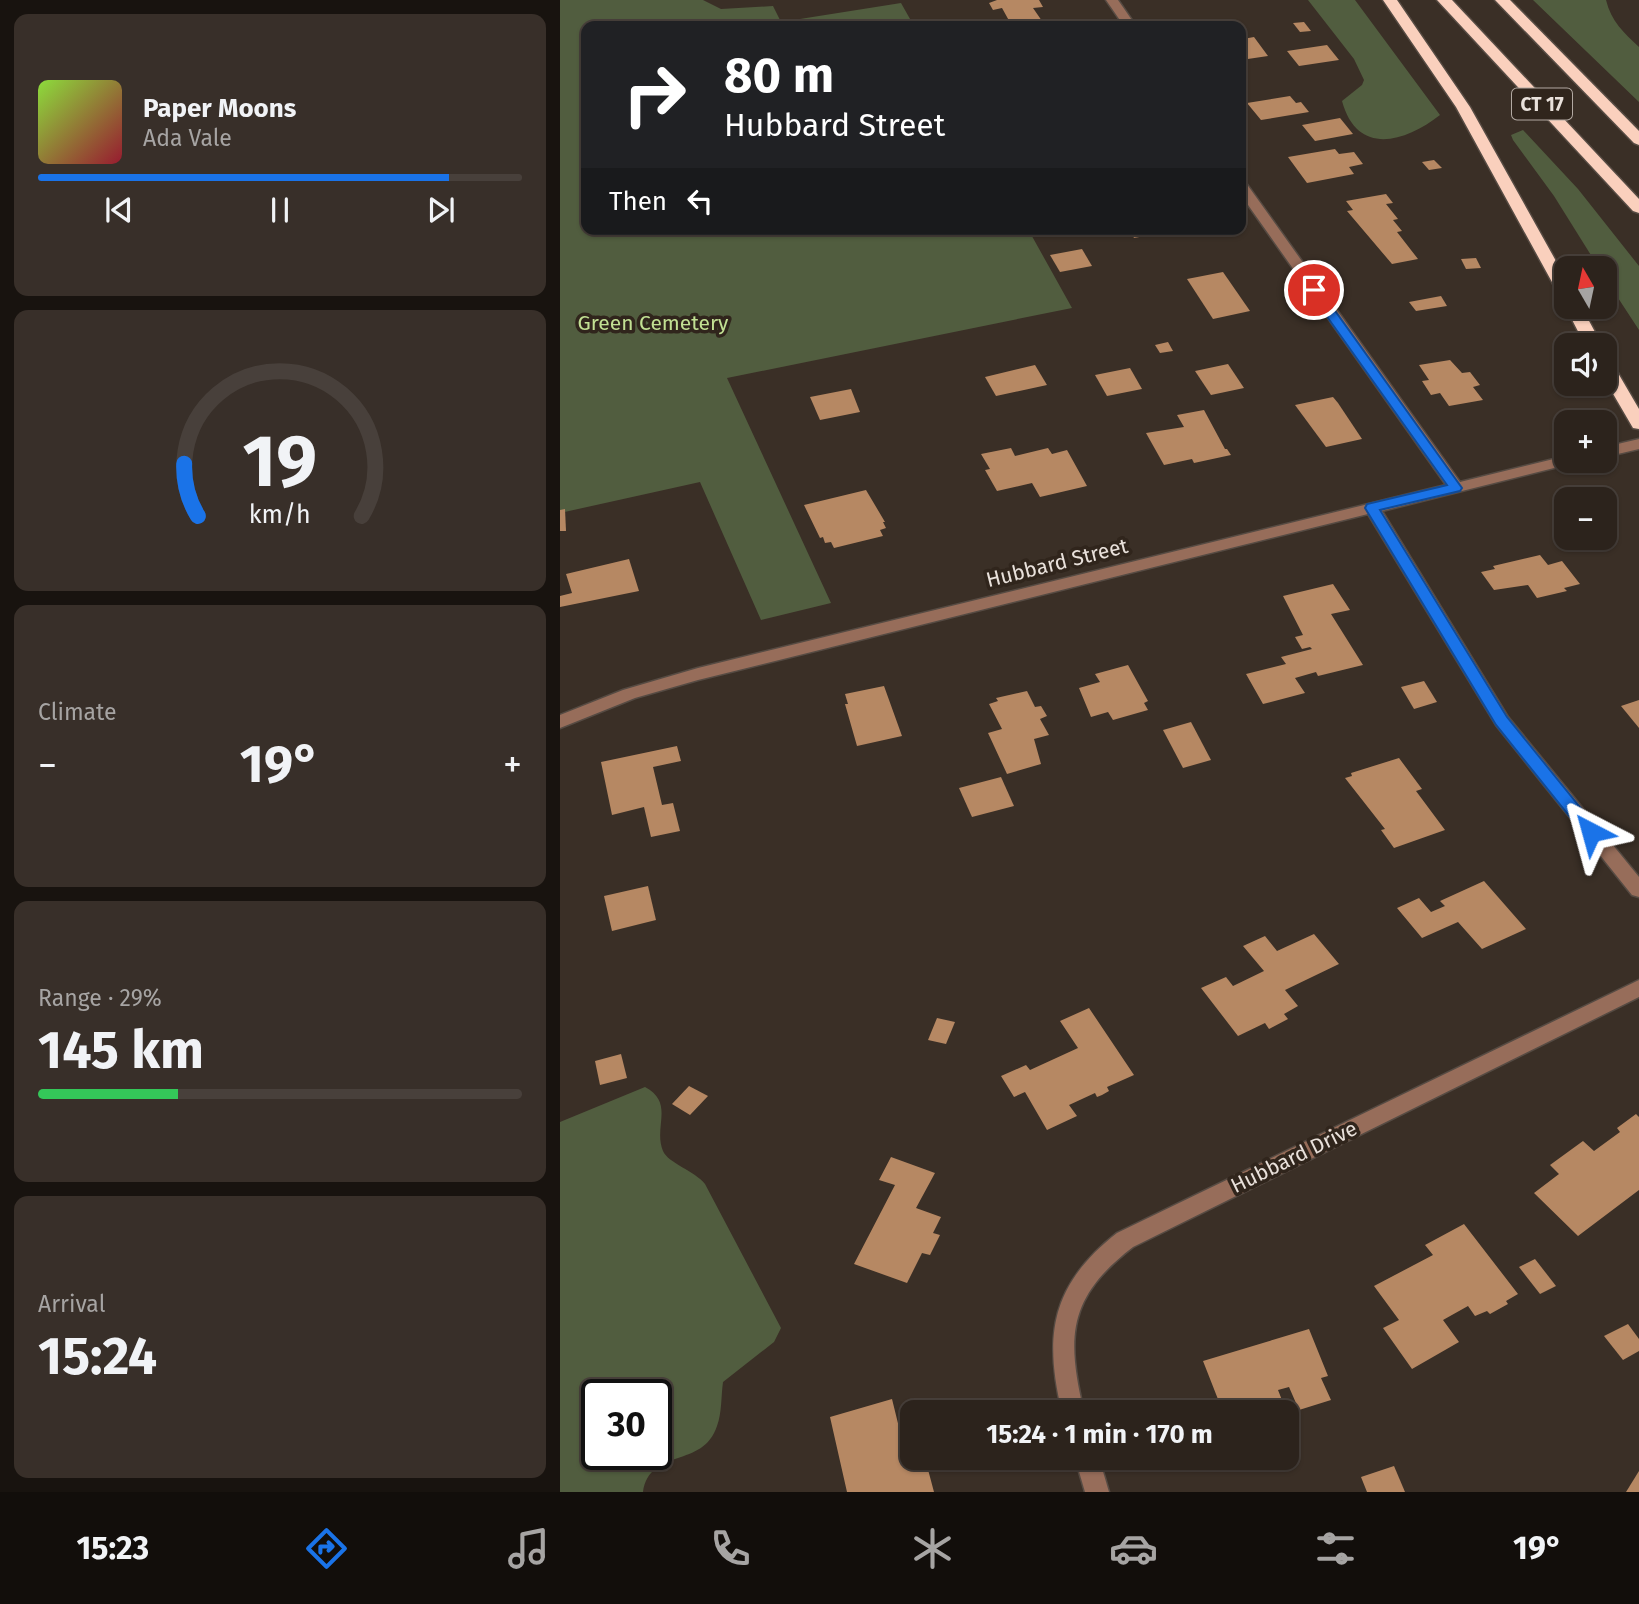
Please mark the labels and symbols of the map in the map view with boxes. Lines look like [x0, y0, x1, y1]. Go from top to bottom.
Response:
road number: CT 17 [1512, 88, 1572, 120]
north arrow [1554, 256, 1617, 318]
pin [1284, 260, 1344, 320]
park label: Green Cemetery [578, 310, 729, 336]
street label: Hubbard Street [983, 533, 1131, 593]
position arrow [1554, 795, 1628, 869]
street label: Hubbard Drive [1227, 1115, 1361, 1199]
speed limit sign: 30 [581, 1379, 672, 1470]

